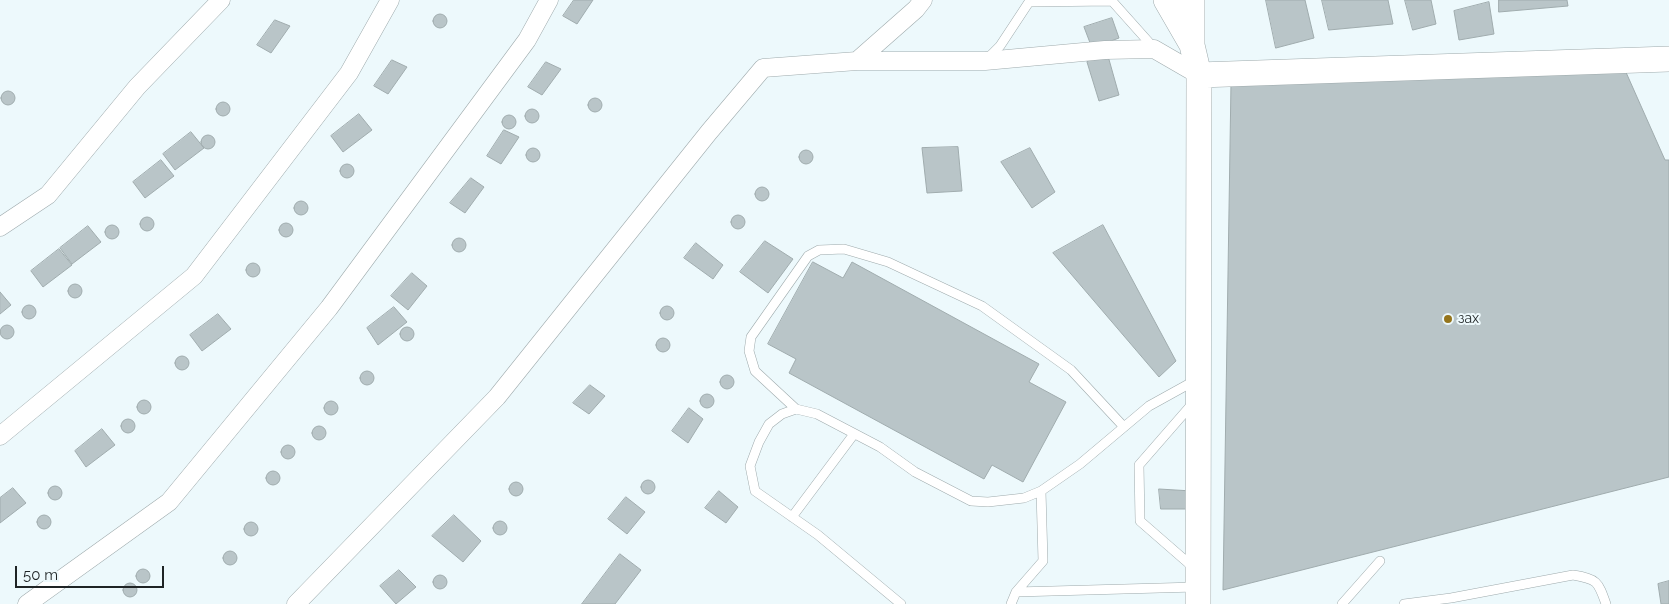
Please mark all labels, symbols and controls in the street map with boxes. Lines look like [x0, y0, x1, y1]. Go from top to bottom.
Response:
place label: зах [1458, 311, 1479, 327]
marker: зах [1442, 313, 1454, 325]
scale bar [18, 556, 166, 588]
text: 50 m [23, 566, 58, 584]

